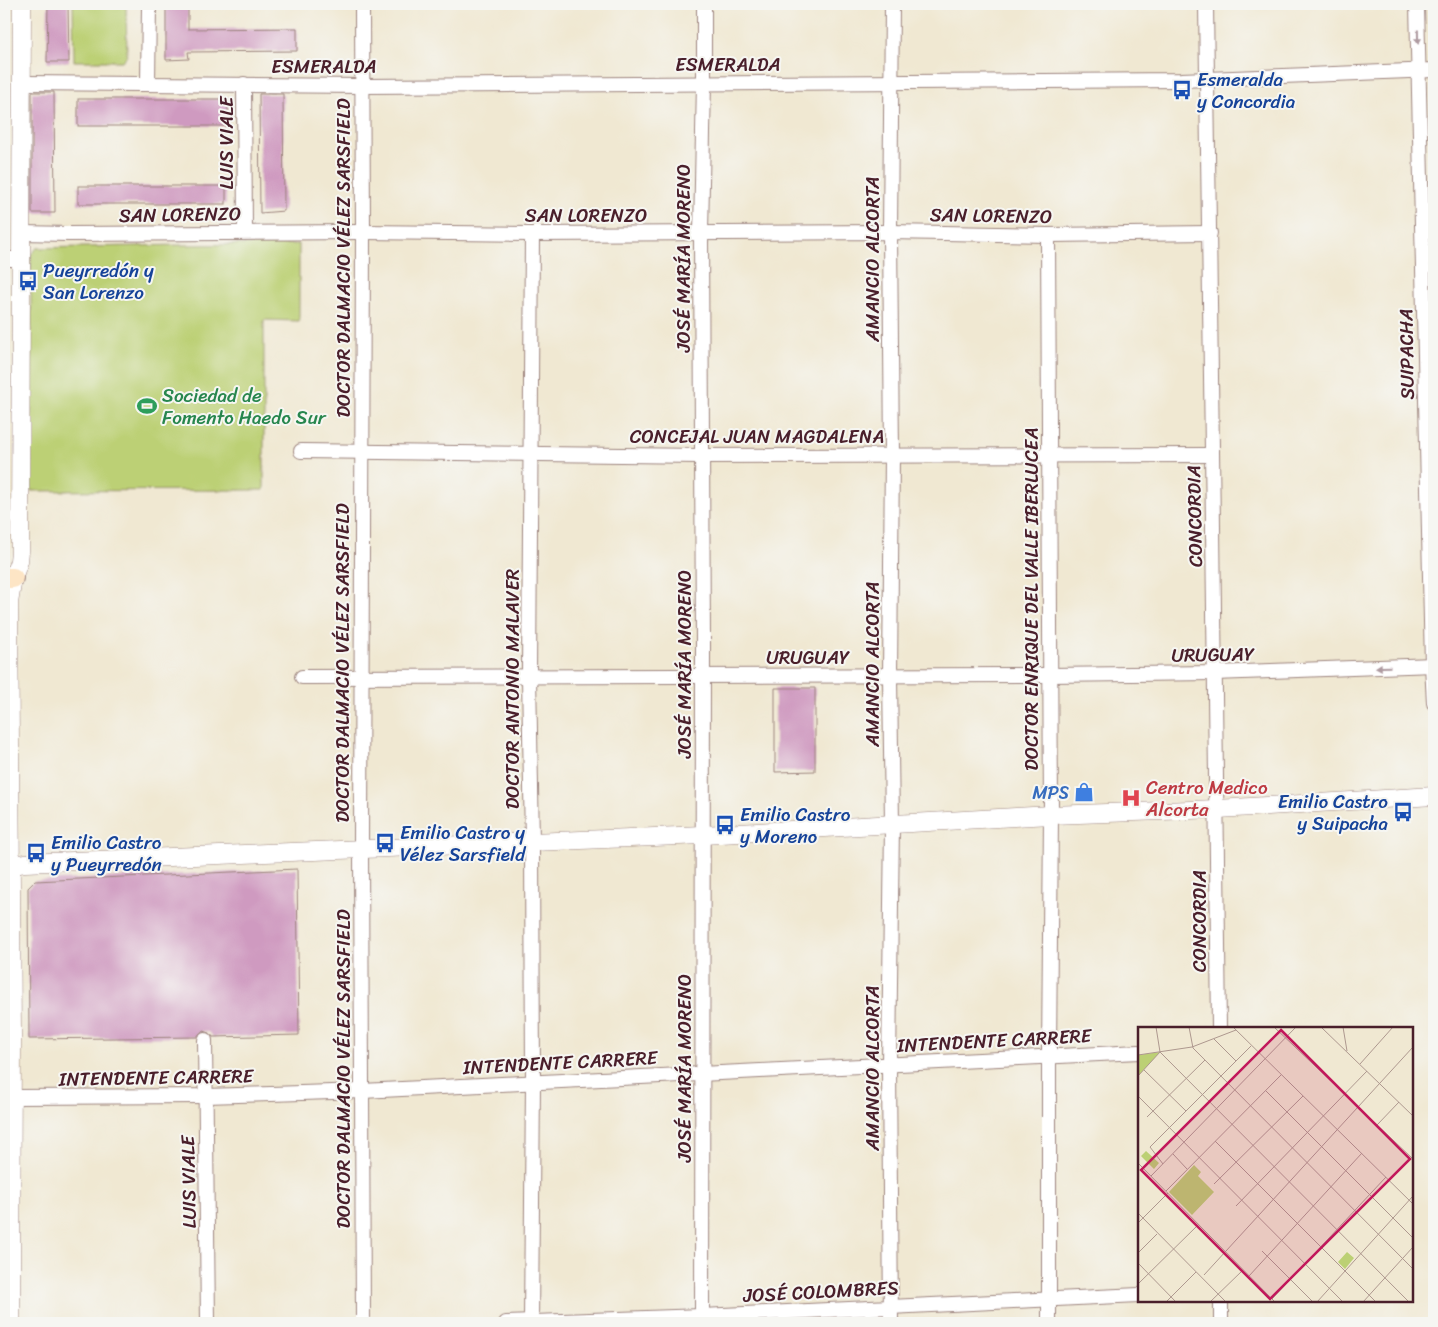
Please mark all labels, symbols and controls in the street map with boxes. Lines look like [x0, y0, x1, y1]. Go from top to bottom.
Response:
one-way arrow [1414, 29, 1422, 45]
street label: ESMERALDA [675, 48, 781, 81]
street label: ESMERALDA [271, 50, 377, 83]
place label: Esmeralda y Concordia [1197, 63, 1296, 118]
bus stop icon: Esmeralda y Concordia [1171, 79, 1193, 101]
street label: LUIS VIALE [210, 95, 243, 190]
street label: DOCTOR DALMACIO VÉLEZ SARSFIELD [327, 98, 360, 418]
street label: JOSÉ MARÍA MORENO [667, 164, 700, 353]
street label: AMANCIO ALCORTA [856, 176, 889, 343]
street label: SAN LORENZO [118, 197, 242, 232]
street label: SAN LORENZO [929, 198, 1053, 233]
street label: SAN LORENZO [525, 199, 647, 232]
place label: Pueyrredón y San Lorenzo [43, 254, 154, 309]
bus stop icon: Pueyrredón y San Lorenzo [17, 270, 39, 292]
street label: SUIPACHA [1389, 308, 1424, 400]
place label: Sociedad de Fomento Haedo Sur [162, 379, 327, 434]
sports icon: Sociedad de Fomento Haedo Sur [136, 395, 158, 417]
street label: CONCEJAL JUAN MAGDALENA [630, 420, 884, 453]
street label: DOCTOR ENRIQUE DEL VALLE IBERLUCEA [1015, 427, 1048, 771]
street label: CONCORDIA [1177, 465, 1212, 567]
street label: DOCTOR DALMACIO VÉLEZ SARSFIELD [326, 503, 359, 823]
street label: DOCTOR ANTONIO MALAVER [496, 569, 529, 809]
street label: JOSÉ MARÍA MORENO [668, 570, 701, 759]
street label: AMANCIO ALCORTA [856, 581, 889, 748]
street label: URUGUAY [1171, 637, 1255, 672]
street label: URUGUAY [766, 641, 850, 674]
one-way arrow [1375, 663, 1391, 671]
place label: Centro Medico Alcorta [1145, 771, 1268, 826]
place label: MPS [1032, 776, 1069, 809]
shop icon: MPS [1073, 781, 1095, 803]
place label: Emilio Castro y Suipacha [1278, 785, 1388, 840]
hospital icon: Centro Medico Alcorta [1120, 787, 1142, 809]
place label: Emilio Castro y Moreno [740, 798, 851, 853]
bus stop icon: Emilio Castro y Suipacha [1392, 801, 1414, 823]
bus stop icon: Emilio Castro y Moreno [714, 814, 736, 836]
place label: Emilio Castro y Vélez Sarsfield [400, 816, 527, 871]
place label: Emilio Castro y Pueyrredón [51, 826, 162, 881]
bus stop icon: Emilio Castro y Vélez Sarsfield [374, 832, 396, 854]
bus stop icon: Emilio Castro y Pueyrredón [25, 842, 47, 864]
street label: CONCORDIA [1183, 870, 1216, 972]
street label: DOCTOR DALMACIO VÉLEZ SARSFIELD [327, 909, 360, 1229]
street label: JOSÉ MARÍA MORENO [668, 974, 701, 1163]
street label: AMANCIO ALCORTA [856, 985, 889, 1152]
street label: INTENDENTE CARRERE [895, 1019, 1093, 1062]
inset map [1138, 1027, 1413, 1302]
street label: INTENDENTE CARRERE [461, 1041, 659, 1084]
street label: INTENDENTE CARRERE [57, 1059, 255, 1096]
street label: LUIS VIALE [171, 1134, 206, 1229]
street label: JOSÉ COLOMBRES [741, 1271, 900, 1312]

